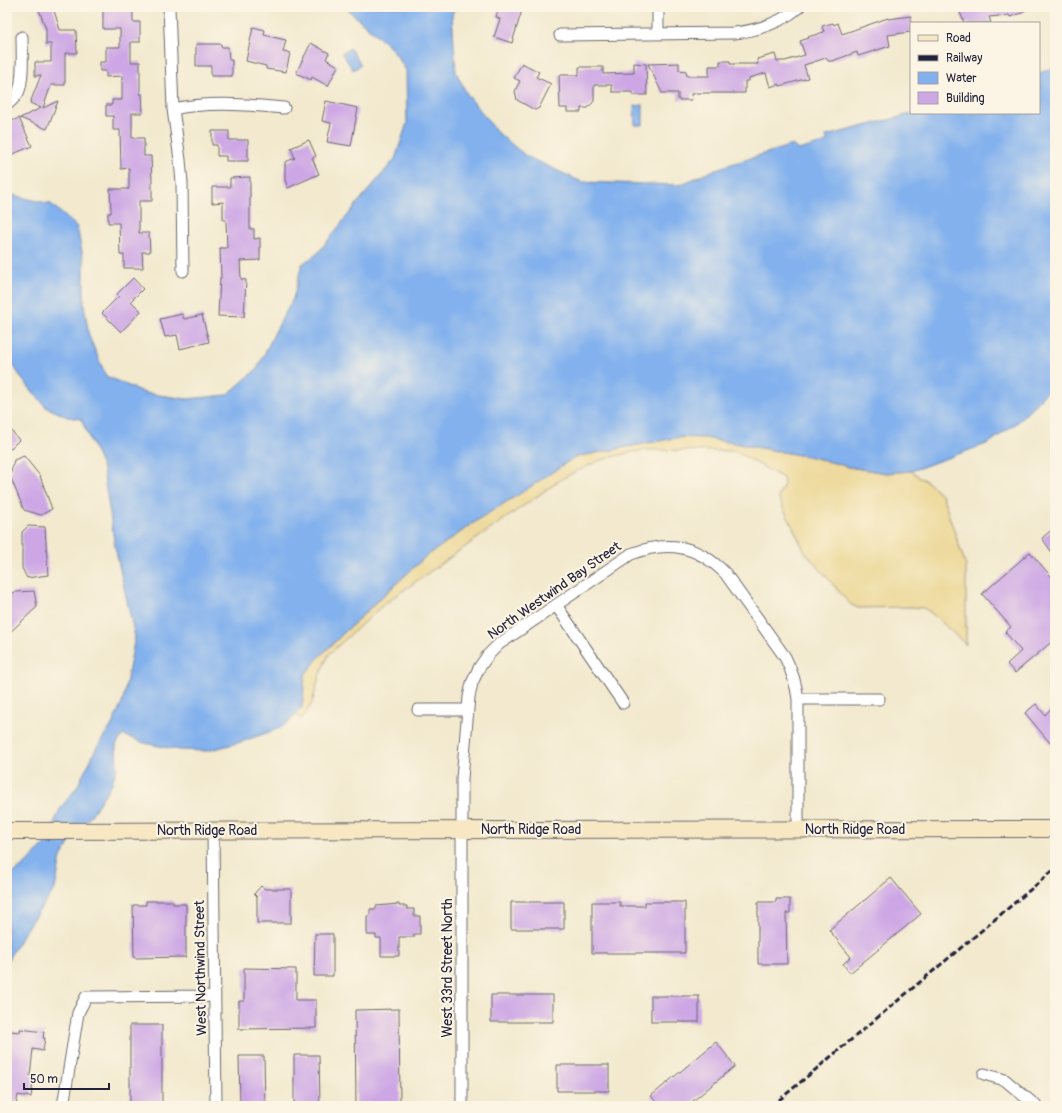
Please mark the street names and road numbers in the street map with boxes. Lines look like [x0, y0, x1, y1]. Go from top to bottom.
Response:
street label: North Westwind Bay Street [484, 538, 625, 643]
street label: North Ridge Road [481, 821, 581, 838]
street label: North Ridge Road [805, 821, 905, 838]
street label: North Ridge Road [157, 822, 257, 839]
street label: West 33rd Street North [439, 898, 456, 1038]
street label: West Northwind Street [191, 900, 210, 1036]

